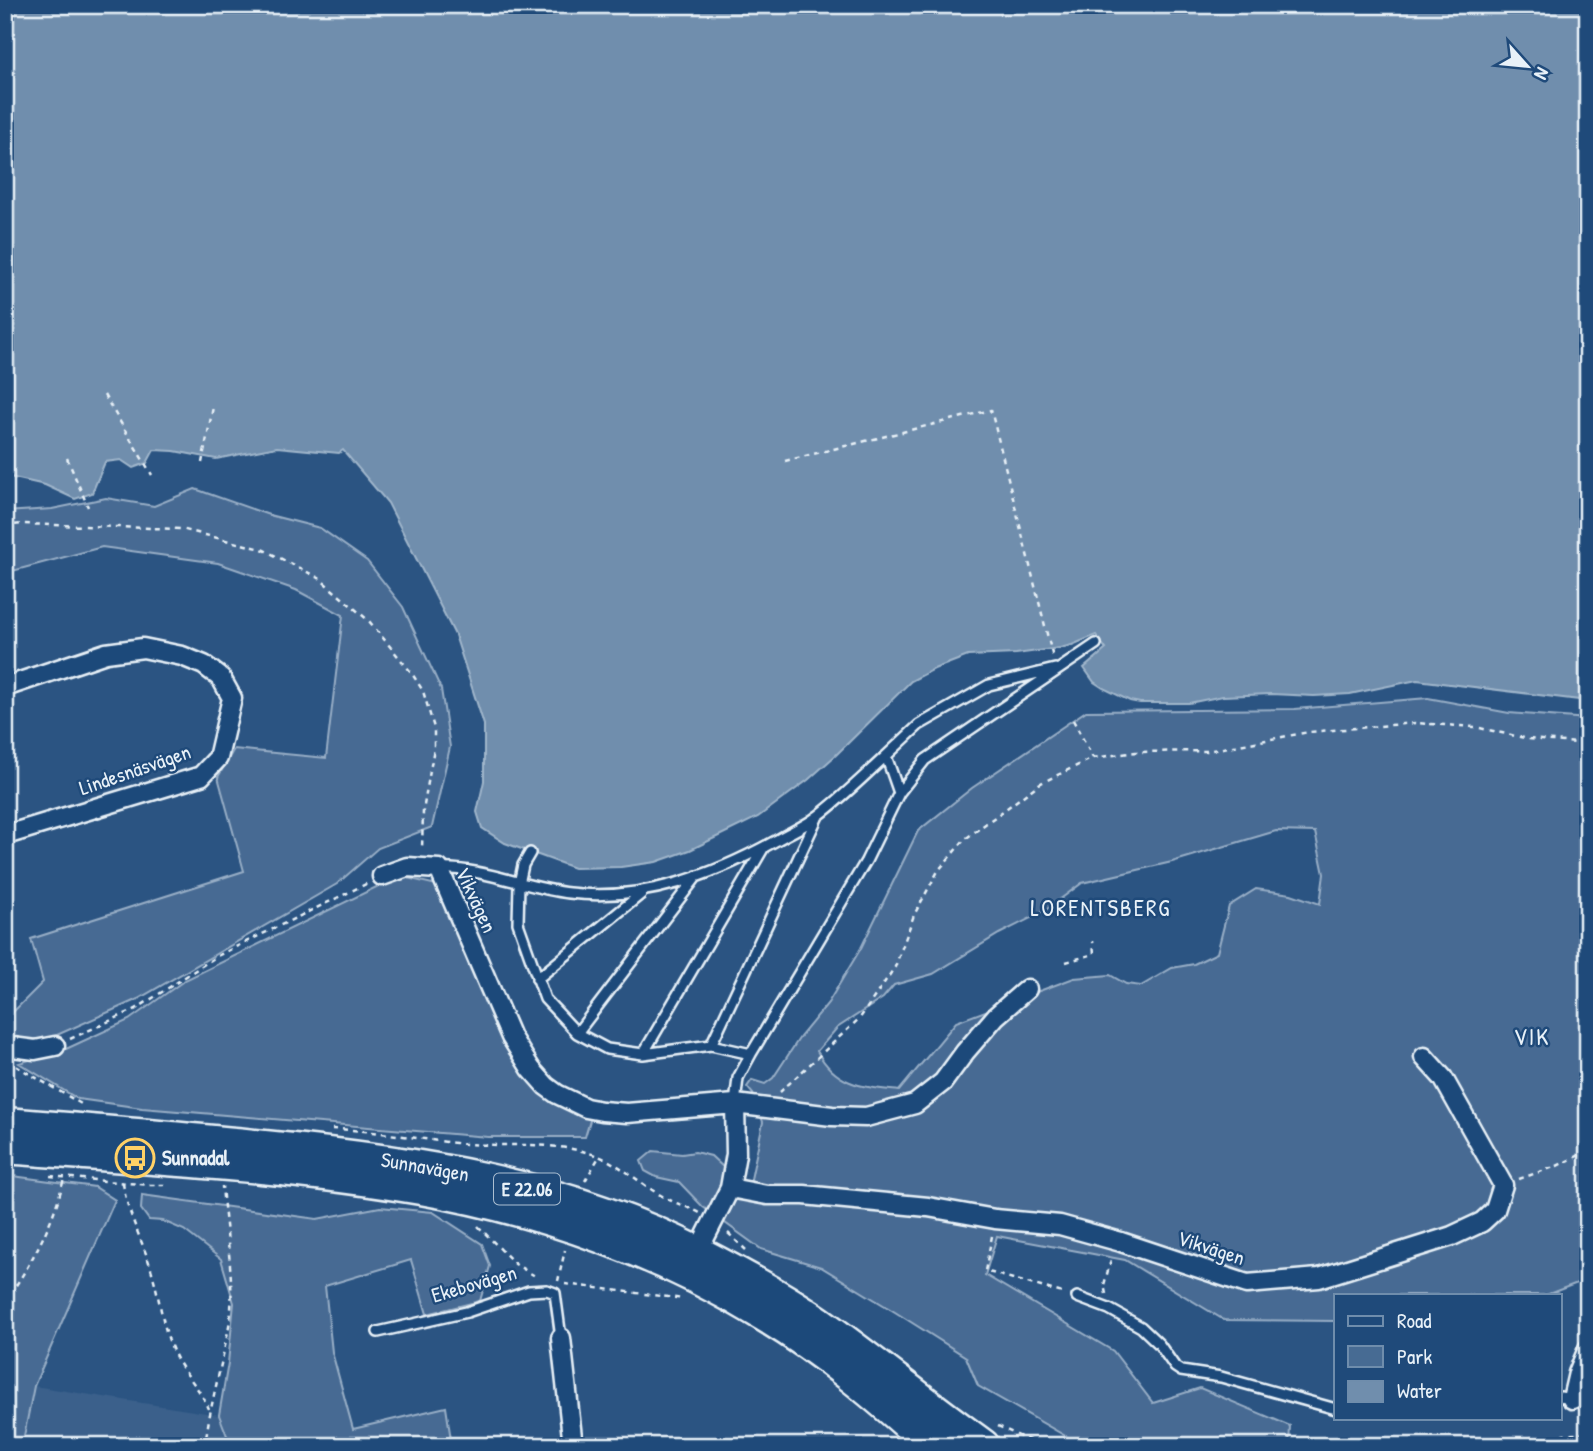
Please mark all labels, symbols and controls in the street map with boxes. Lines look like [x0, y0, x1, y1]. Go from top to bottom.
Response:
north arrow [1492, 32, 1562, 102]
text: N [1528, 63, 1556, 84]
street label: Lindesnäsvägen [75, 737, 195, 802]
street label: Vikvägen [449, 862, 504, 937]
district label: LORENTSBERG [1031, 892, 1171, 923]
district label: VIK [1514, 1021, 1550, 1052]
bus stop icon: Sunnadal [114, 1137, 156, 1179]
place label: Sunnadal [162, 1143, 230, 1172]
street label: Sunnavägen [379, 1144, 471, 1189]
road number: E 22.06 [494, 1174, 560, 1204]
street label: Vikvägen [1174, 1223, 1248, 1272]
street label: Ekebovägen [428, 1258, 520, 1309]
legend [1334, 1294, 1562, 1420]
text: Road [1397, 1306, 1431, 1335]
text: Park [1397, 1342, 1432, 1371]
text: Water [1397, 1376, 1442, 1405]

